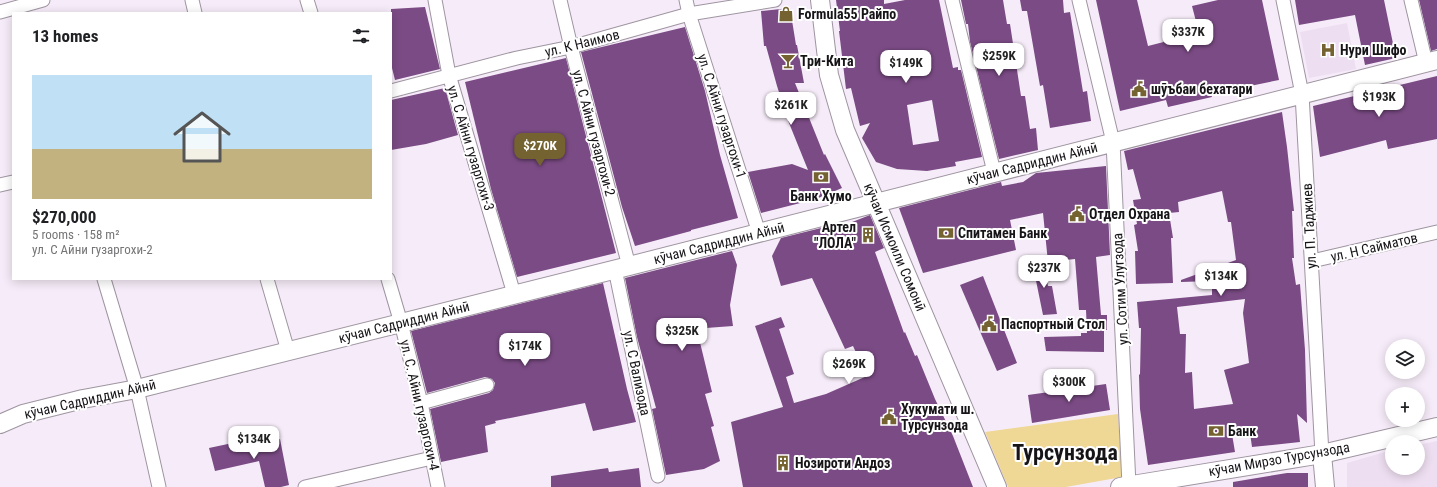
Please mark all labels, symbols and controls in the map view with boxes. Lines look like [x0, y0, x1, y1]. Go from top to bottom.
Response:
shop icon: Formula55 Райпо [777, 5, 795, 23]
place label: Formula55 Райпо [798, 6, 896, 22]
pin: $337K [1160, 19, 1216, 53]
text: $337K [1171, 24, 1205, 39]
icon: filters [350, 25, 372, 47]
text: 13 homes [32, 26, 98, 46]
street label: ул. К Наимов [543, 26, 621, 60]
hospital icon: Нури Шифо [1319, 41, 1337, 59]
place label: Нури Шифо [1340, 42, 1407, 58]
pin: $259K [971, 43, 1027, 77]
text: $259K [982, 48, 1016, 63]
pin: $149K [878, 50, 934, 84]
street label: ул. С Айни гузаргохи-1 [694, 52, 750, 180]
bar icon: Три-Кита [779, 52, 797, 70]
place label: Три-Кита [800, 53, 854, 69]
text: $149K [889, 55, 923, 70]
street label: ул. С Айни гузаргохи-2 [569, 68, 619, 198]
public building icon: шӯъбаи бехатари [1130, 80, 1148, 98]
place label: шӯъбаи бехатари [1151, 81, 1253, 97]
street label: ул. С Айни гузаргохи-3 [444, 84, 498, 212]
pin: $193K [1351, 84, 1407, 118]
text: $193K [1362, 89, 1396, 104]
pin: $261K [763, 92, 819, 126]
text: $261K [774, 97, 808, 112]
icon: home [166, 101, 238, 173]
pin: $270K [512, 133, 568, 167]
text: $270K [523, 138, 557, 153]
street label: кӯчаи Садриддин Айнӣ [965, 139, 1099, 187]
bank icon: Банк Хумо [812, 168, 830, 186]
street label: кӯчаи Исмоили Сомонӣ [861, 181, 929, 313]
street label: ул. П. Таджиев [1299, 183, 1319, 269]
place label: Банк Хумо [790, 188, 852, 204]
public building icon: Отдел Охрана [1068, 205, 1086, 223]
place label: Отдел Охрана [1089, 206, 1171, 222]
text: $270,000 [32, 207, 96, 227]
street label: кӯчаи Садриддин Айнӣ [652, 219, 786, 267]
place label: Артел "ЛОЛА" [814, 219, 856, 251]
bank icon: Спитамен Банк [937, 224, 955, 242]
place label: Спитамен Банк [958, 225, 1047, 241]
building icon: Артел "ЛОЛА" [859, 226, 877, 244]
text: 5 rooms · 158 m² [32, 227, 119, 242]
street label: ул. Н Сайматов [1329, 229, 1419, 265]
street label: ул. Сотим Улугзода [1109, 233, 1131, 345]
text: ул. С Айни гузаргохи-2 [32, 242, 153, 257]
pin: $237K [1016, 255, 1072, 289]
text: $237K [1027, 260, 1061, 275]
pin: $134K [1193, 263, 1249, 297]
text: $134K [1204, 268, 1238, 283]
street label: кӯчаи Садриддин Айнӣ [337, 298, 471, 346]
public building icon: Паспортный Стол [980, 315, 998, 333]
place label: Паспортный Стол [1001, 316, 1105, 332]
pin: $325K [654, 318, 710, 352]
text: $325K [665, 323, 699, 338]
street label: ул. С Вализода [620, 329, 654, 417]
pin: $174K [497, 333, 553, 367]
street label: ул. С. Айни гузаргохи-4 [397, 338, 443, 472]
text: $174K [508, 338, 542, 353]
map controls [1385, 339, 1425, 475]
button: layers [1385, 339, 1425, 379]
pin: $269K [821, 351, 877, 385]
text: $269K [832, 356, 866, 371]
pin: $300K [1041, 369, 1097, 403]
text: $300K [1052, 374, 1086, 389]
street label: кӯчаи Садриддин Айнӣ [23, 376, 157, 422]
button: + [1385, 387, 1425, 427]
place label: Хукумати ш. Турсунзода [901, 401, 975, 433]
public building icon: Хукумати ш. Турсунзода [880, 408, 898, 426]
bank icon: Банк [1207, 422, 1225, 440]
place label: Банк [1228, 423, 1256, 439]
pin: $134K [226, 426, 282, 460]
text: $134K [237, 431, 271, 446]
button: − [1385, 435, 1425, 475]
street label: кӯчаи Мирзо Турсунзода [1207, 439, 1351, 479]
district label: Турсунзода [1012, 440, 1118, 465]
building icon: Нозироти Андоз [774, 454, 792, 472]
place label: Нозироти Андоз [795, 455, 890, 471]

